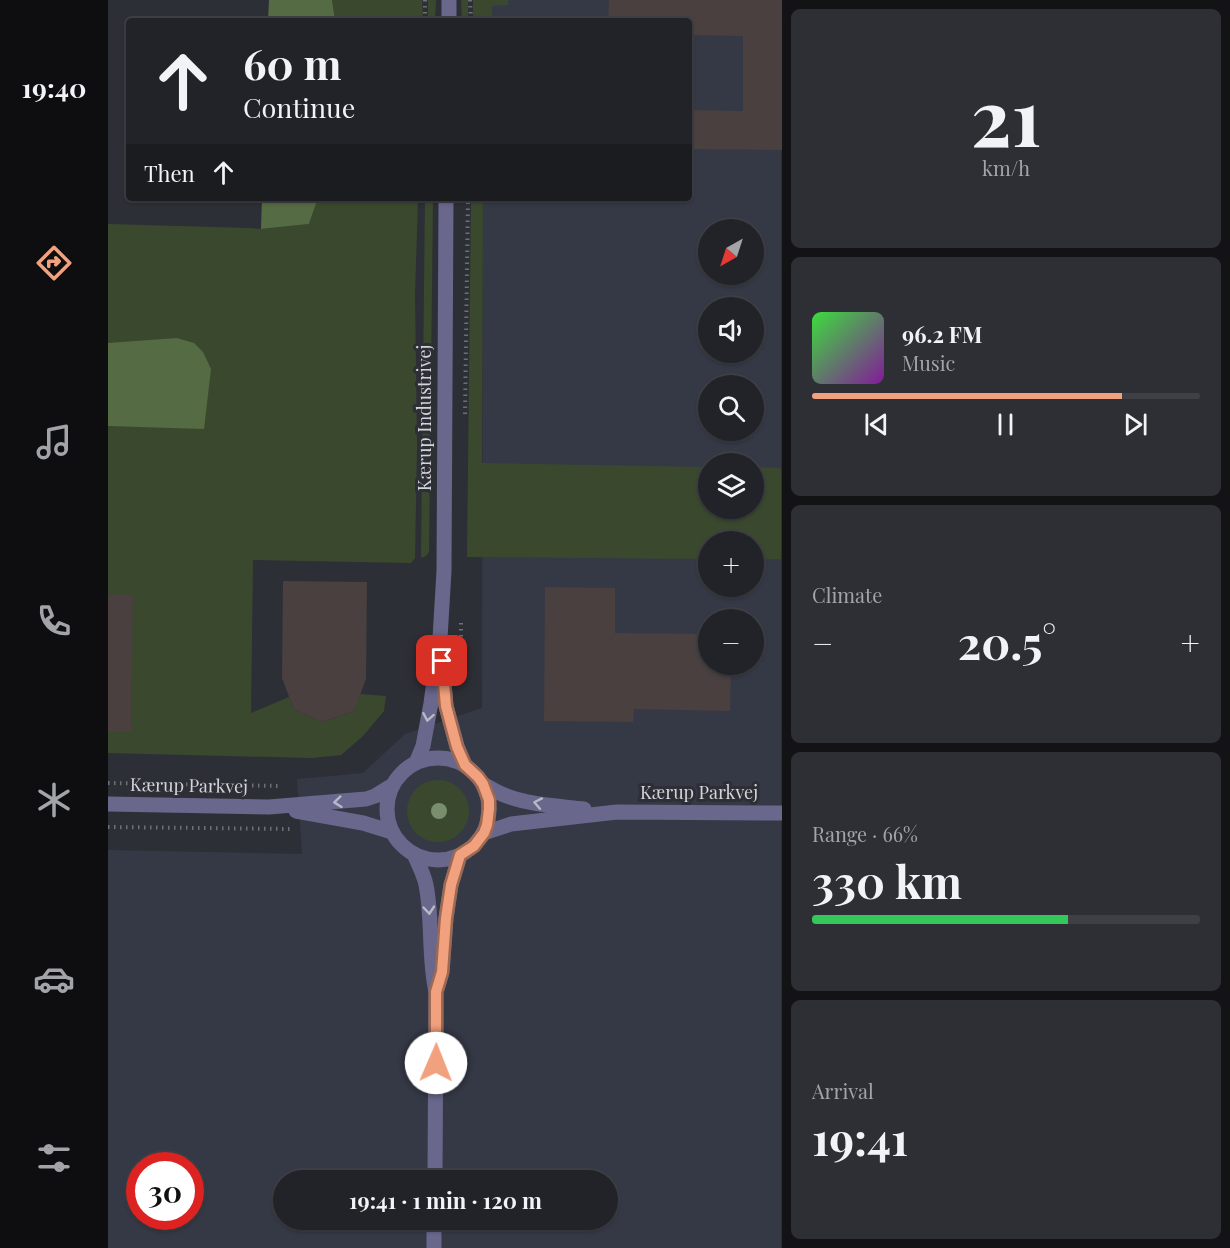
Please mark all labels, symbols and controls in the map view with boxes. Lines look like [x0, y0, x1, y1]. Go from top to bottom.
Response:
text: 60 m [243, 35, 341, 91]
icon: ahead [144, 42, 222, 120]
text: 21 [971, 63, 1041, 167]
text: 19:40 [22, 69, 86, 105]
text: Continue [243, 89, 355, 125]
text: km/h [982, 154, 1030, 181]
icon: ahead [207, 156, 240, 189]
text: Then [144, 158, 195, 188]
north arrow [698, 219, 764, 285]
map controls [698, 219, 764, 675]
icon: directions [33, 242, 75, 284]
button: sound [698, 297, 764, 363]
text: 96.2 FM [902, 319, 982, 349]
street label: Kærup Industrivej [412, 345, 436, 491]
text: Music [902, 349, 955, 376]
button: search [698, 375, 764, 441]
icon: previous [860, 408, 893, 441]
icon: pause [989, 408, 1022, 441]
icon: next [1119, 408, 1152, 441]
icon: music [33, 421, 75, 463]
button: layers [698, 453, 764, 519]
button: + [698, 531, 764, 597]
text: Climate [812, 581, 882, 608]
icon: phone [33, 600, 75, 642]
button: − [698, 609, 764, 675]
text: 20.5° [958, 611, 1056, 671]
text: − [812, 620, 833, 664]
text: + [1181, 620, 1200, 664]
pin [416, 635, 467, 686]
icon: arrive [425, 644, 458, 677]
one-way arrow [423, 712, 435, 721]
street label: Kærup Parkvej [130, 772, 248, 798]
icon: climate [33, 779, 75, 821]
street label: Kærup Parkvej [640, 780, 758, 804]
one-way arrow [333, 795, 342, 807]
one-way arrow [533, 797, 543, 810]
text: Range · 66% [812, 820, 918, 847]
text: 330 km [812, 850, 962, 910]
one-way arrow [422, 906, 435, 915]
icon: car [33, 958, 75, 1000]
position arrow [404, 1031, 468, 1095]
text: Arrival [812, 1077, 874, 1104]
text: 19:41 [812, 1107, 908, 1167]
icon: filters [33, 1137, 75, 1179]
speed limit sign: 30 [126, 1152, 204, 1230]
text: 19:41 · 1 min · 120 m [349, 1185, 542, 1215]

